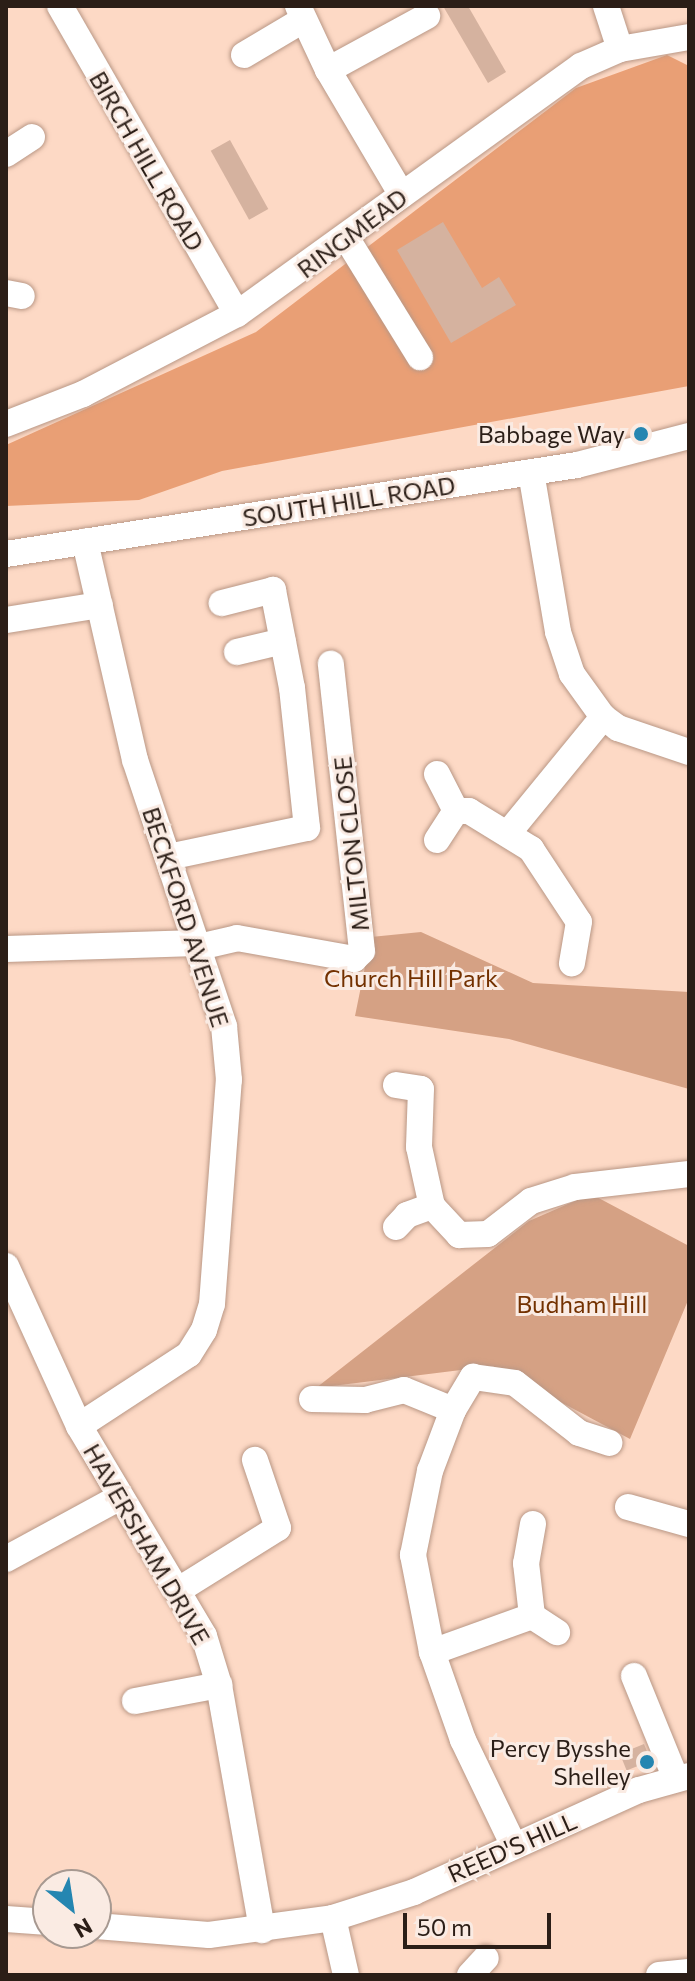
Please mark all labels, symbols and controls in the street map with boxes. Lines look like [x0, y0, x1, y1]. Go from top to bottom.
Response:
street label: BIRCH HILL ROAD [84, 66, 210, 256]
street label: RINGMEAD [291, 182, 413, 284]
place label: Babbage Way [478, 420, 625, 448]
marker: Babbage Way [632, 425, 650, 443]
street label: SOUTH HILL ROAD [241, 470, 457, 532]
street label: MILTON CLOSE [327, 755, 375, 933]
street label: BECKFORD AVENUE [137, 803, 235, 1031]
park label: Church Hill Park [324, 964, 498, 992]
park label: Budham Hill [517, 1290, 647, 1318]
street label: HAVERSHAM DRIVE [78, 1439, 216, 1649]
place label: Percy Bysshe Shelley [490, 1734, 631, 1790]
marker: Percy Bysshe Shelley [638, 1753, 656, 1771]
street label: REED'S HILL [443, 1806, 581, 1888]
north arrow [32, 1869, 112, 1949]
scale bar [407, 1897, 555, 1947]
text: 50 m [417, 1912, 472, 1941]
text: N [69, 1913, 97, 1944]

